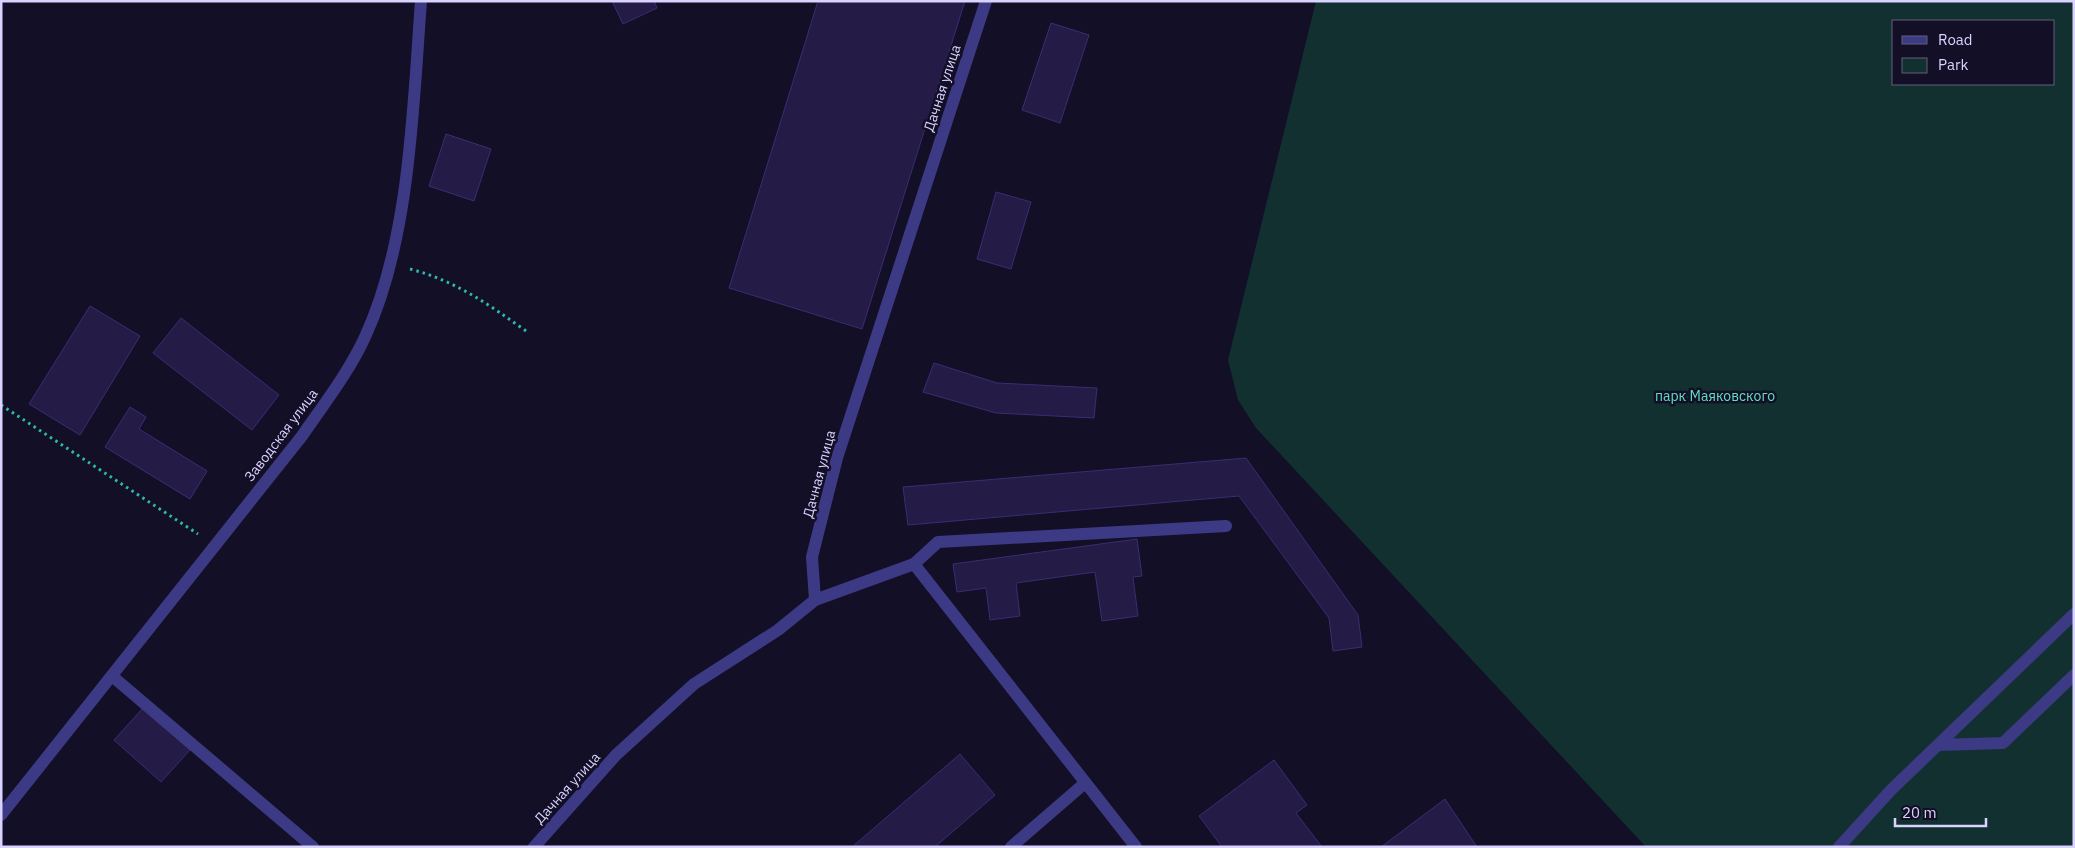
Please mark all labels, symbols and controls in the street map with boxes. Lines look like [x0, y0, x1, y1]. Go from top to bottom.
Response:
legend [1892, 20, 2055, 85]
text: Road [1938, 30, 1973, 49]
street label: Дачная улица [919, 42, 965, 134]
text: Park [1938, 55, 1968, 74]
street label: Заводская улица [240, 385, 322, 485]
park label: парк Маяковского [1655, 387, 1775, 405]
street label: Дачная улица [799, 428, 840, 520]
street label: Дачная улица [530, 748, 604, 828]
scale bar [1895, 796, 1986, 828]
text: 20 m [1902, 803, 1937, 822]

